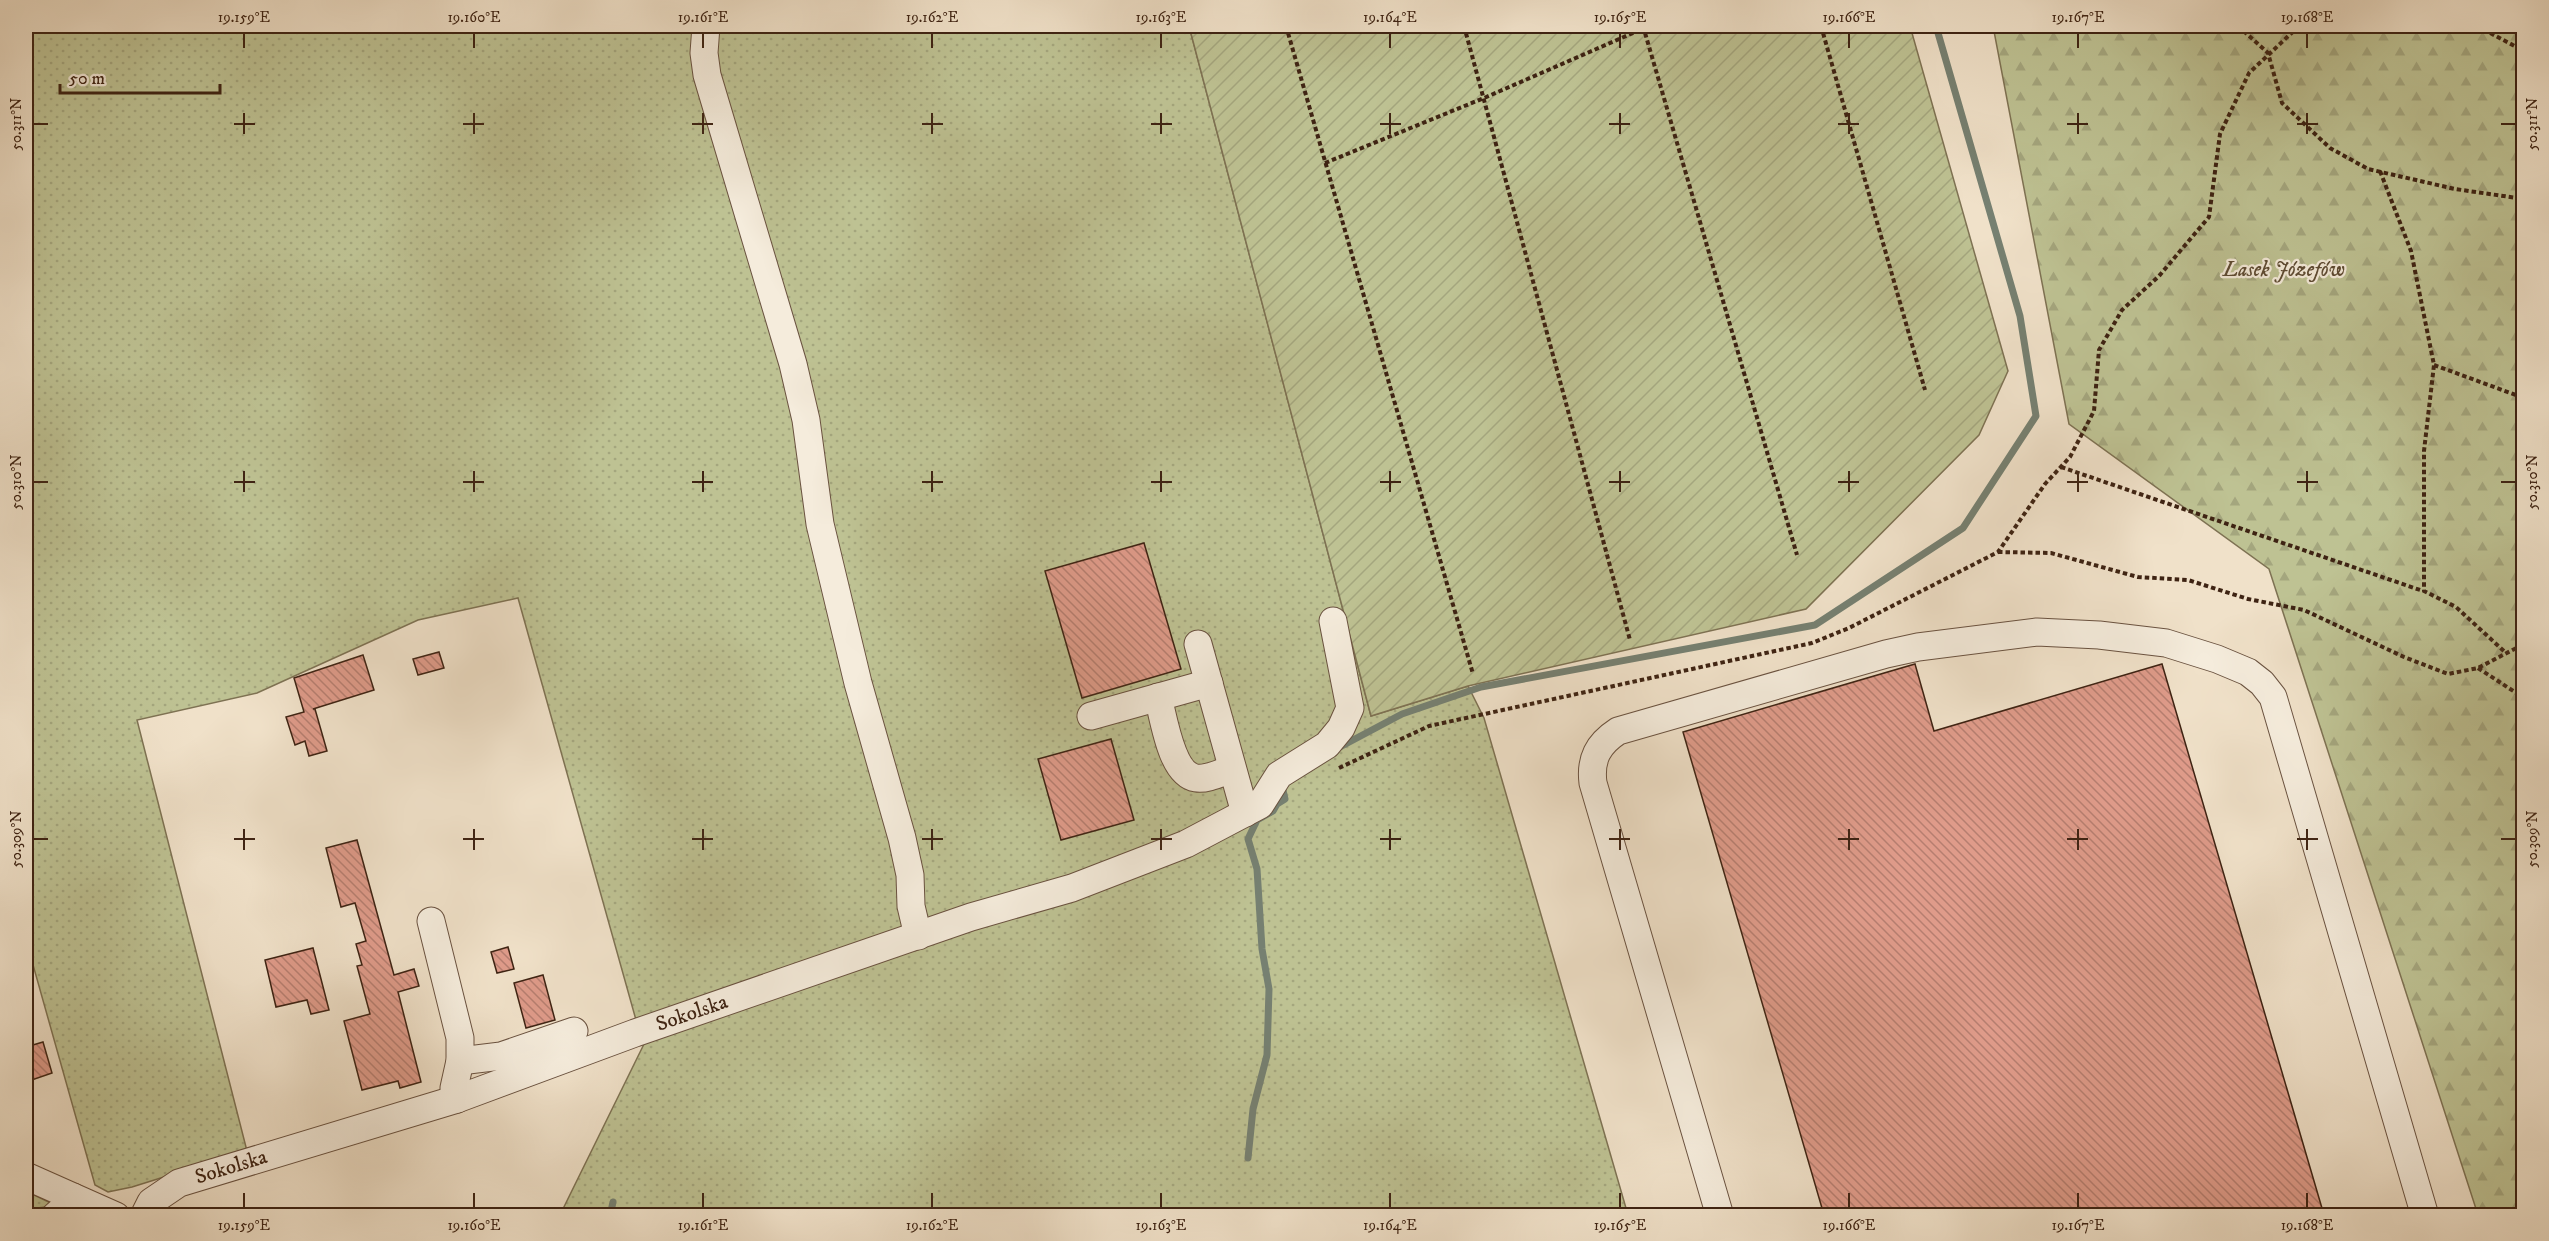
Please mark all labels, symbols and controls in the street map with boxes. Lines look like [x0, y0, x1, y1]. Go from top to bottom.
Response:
text: 19.159°E [218, 8, 271, 27]
text: 19.160°E [447, 8, 501, 27]
text: 19.161°E [678, 8, 729, 27]
text: 19.162°E [906, 8, 959, 27]
text: 19.163°E [1136, 8, 1187, 27]
text: 19.164°E [1363, 8, 1417, 27]
text: 19.165°E [1594, 8, 1647, 27]
text: 19.166°E [1823, 8, 1876, 27]
text: 19.167°E [2051, 8, 2105, 27]
text: 19.168°E [2281, 8, 2334, 27]
scale bar [60, 57, 220, 95]
text: 50 m [69, 68, 105, 90]
text: 50.311°N [7, 98, 26, 150]
text: 50.311°N [2523, 98, 2542, 150]
park label: Lasek Józefów [2222, 257, 2345, 283]
text: 50.310°N [7, 454, 26, 510]
text: 50.310°N [2523, 454, 2542, 510]
text: 50.309°N [7, 810, 26, 868]
text: 50.309°N [2523, 810, 2542, 868]
street label: Sokolska [653, 989, 731, 1038]
street label: Sokolska [192, 1144, 271, 1190]
text: 19.159°E [218, 1216, 271, 1235]
text: 19.160°E [447, 1216, 501, 1235]
text: 19.161°E [678, 1216, 729, 1235]
text: 19.162°E [906, 1216, 959, 1235]
text: 19.163°E [1136, 1216, 1187, 1235]
text: 19.164°E [1363, 1216, 1417, 1235]
text: 19.165°E [1594, 1216, 1647, 1235]
text: 19.166°E [1823, 1216, 1876, 1235]
text: 19.167°E [2051, 1216, 2105, 1235]
text: 19.168°E [2281, 1216, 2334, 1235]

